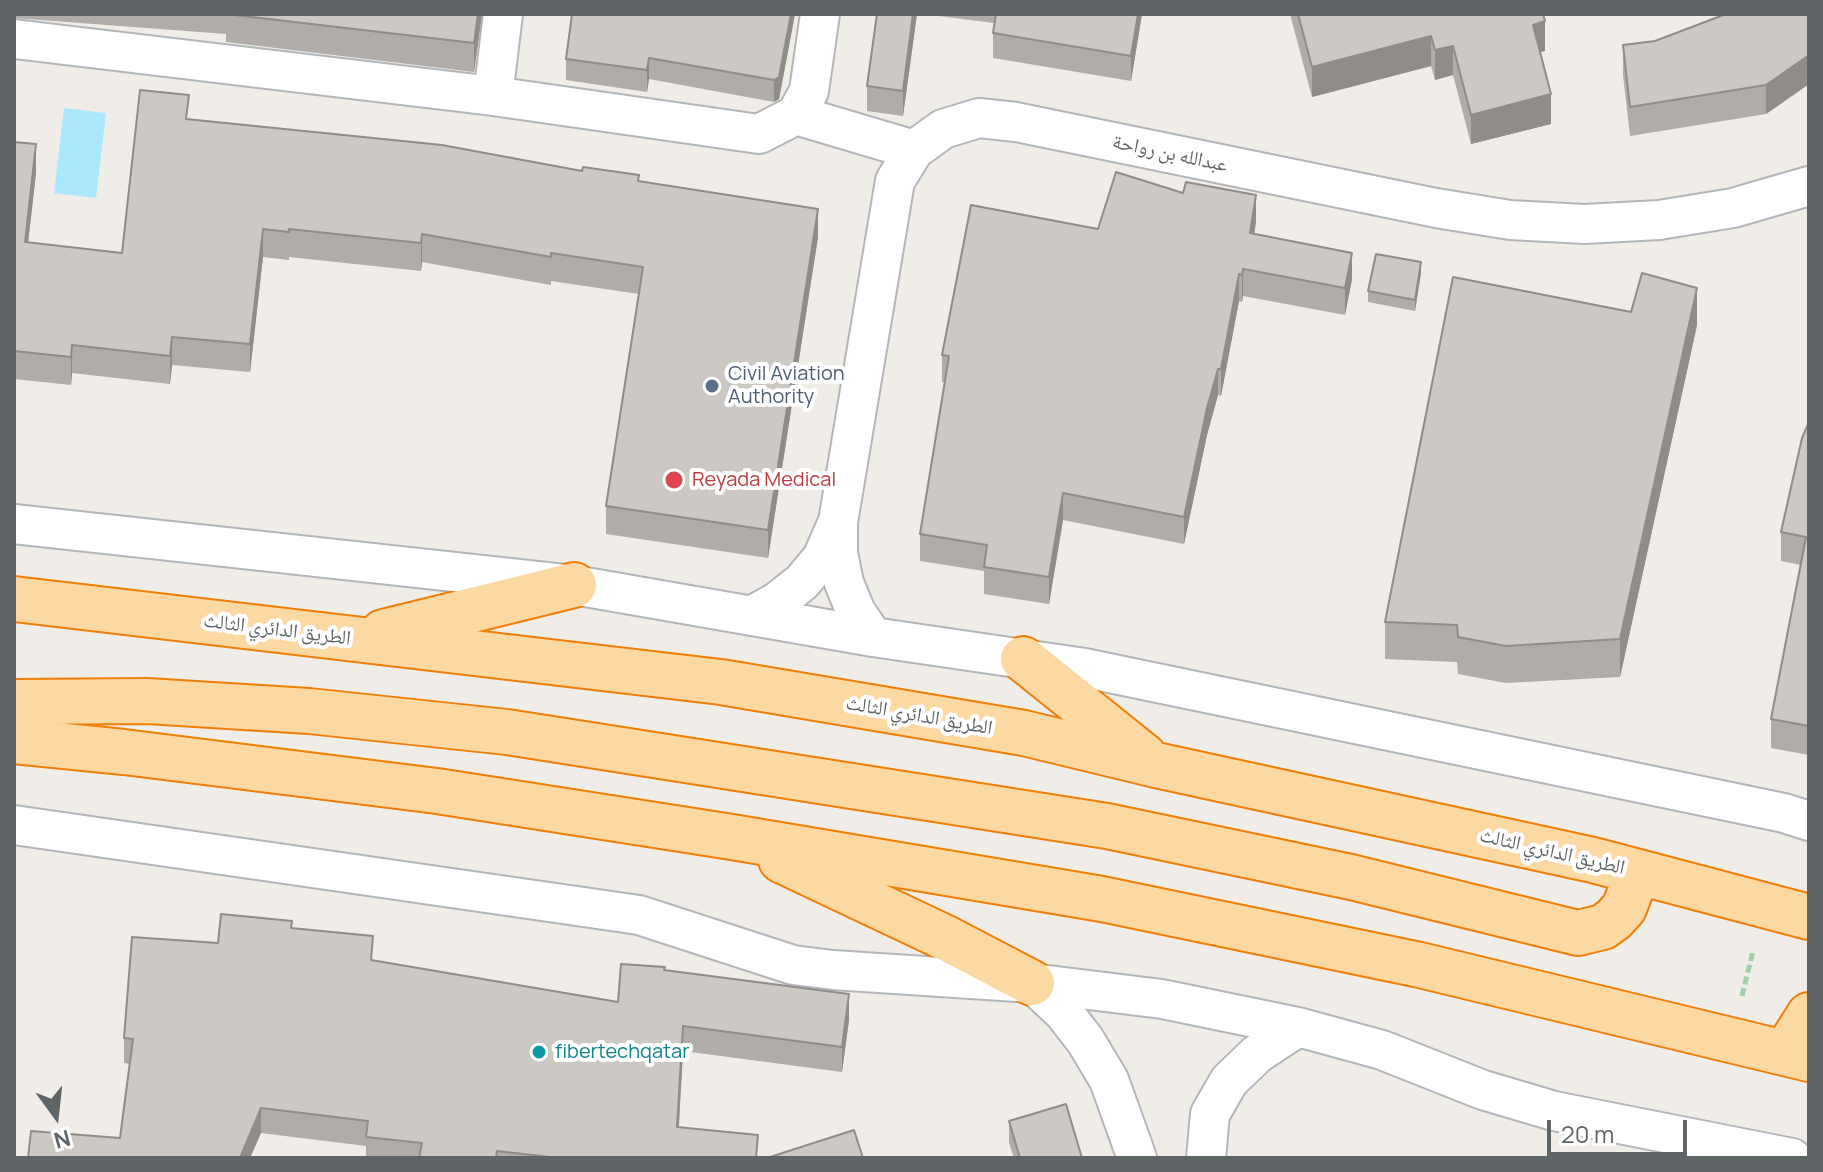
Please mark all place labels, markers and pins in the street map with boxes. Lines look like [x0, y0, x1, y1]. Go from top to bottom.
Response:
place label: Civil Aviation Authority [728, 362, 845, 409]
marker: Civil Aviation Authority [703, 377, 721, 395]
place label: Reyada Medical [692, 468, 836, 492]
marker: Reyada Medical [663, 469, 685, 491]
place label: fibertechqatar [555, 1040, 689, 1064]
marker: fibertechqatar [530, 1043, 548, 1061]

